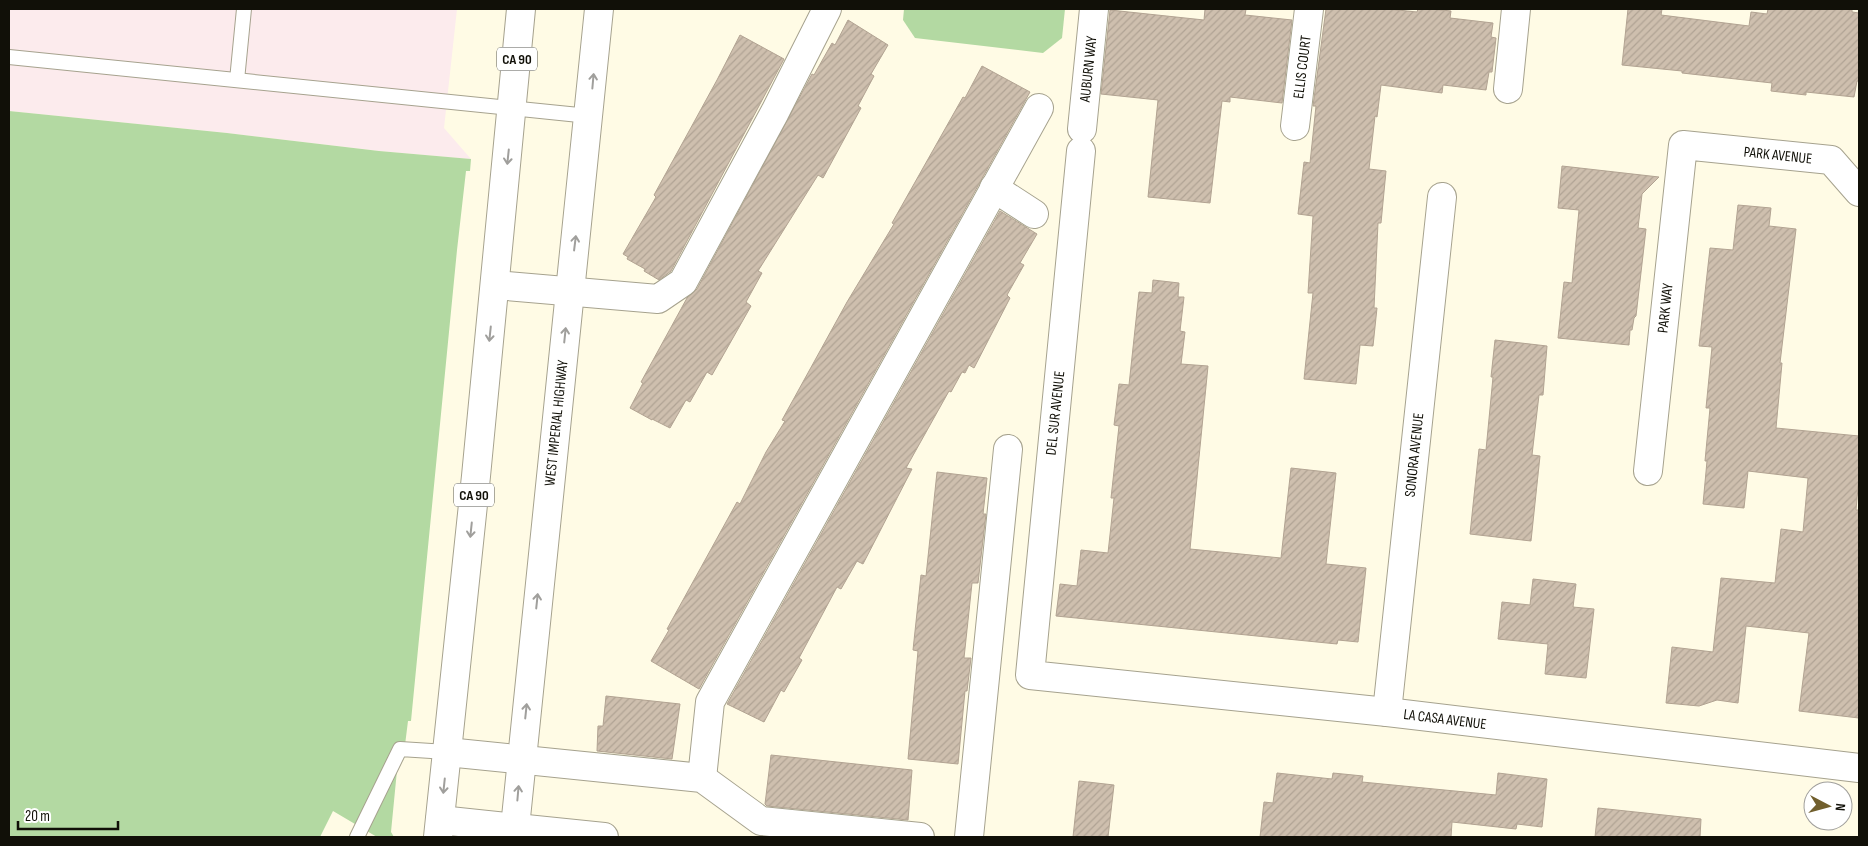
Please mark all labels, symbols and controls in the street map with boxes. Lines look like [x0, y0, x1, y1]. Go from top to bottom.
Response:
street label: AUBURN WAY [1075, 34, 1101, 104]
street label: ELLIS COURT [1289, 34, 1316, 100]
road number: CA 90 [497, 48, 537, 70]
one-way arrow [588, 74, 597, 90]
street label: PARK AVENUE [1743, 142, 1813, 169]
one-way arrow [503, 149, 513, 165]
one-way arrow [570, 235, 580, 251]
street label: PARK WAY [1653, 281, 1678, 334]
one-way arrow [485, 326, 495, 342]
one-way arrow [560, 327, 570, 343]
street label: WEST IMPERIAL HIGHWAY [540, 358, 573, 487]
street label: DEL SUR AVENUE [1042, 370, 1069, 456]
street label: SONORA AVENUE [1401, 412, 1428, 498]
road number: CA 90 [454, 484, 494, 506]
one-way arrow [466, 522, 475, 538]
one-way arrow [532, 593, 542, 609]
one-way arrow [521, 703, 531, 719]
street label: LA CASA AVENUE [1402, 705, 1488, 734]
one-way arrow [439, 778, 448, 794]
north arrow [1803, 781, 1853, 831]
one-way arrow [513, 786, 523, 802]
scale bar [18, 798, 118, 830]
text: N [1832, 803, 1849, 812]
text: 20 m [25, 807, 50, 826]

